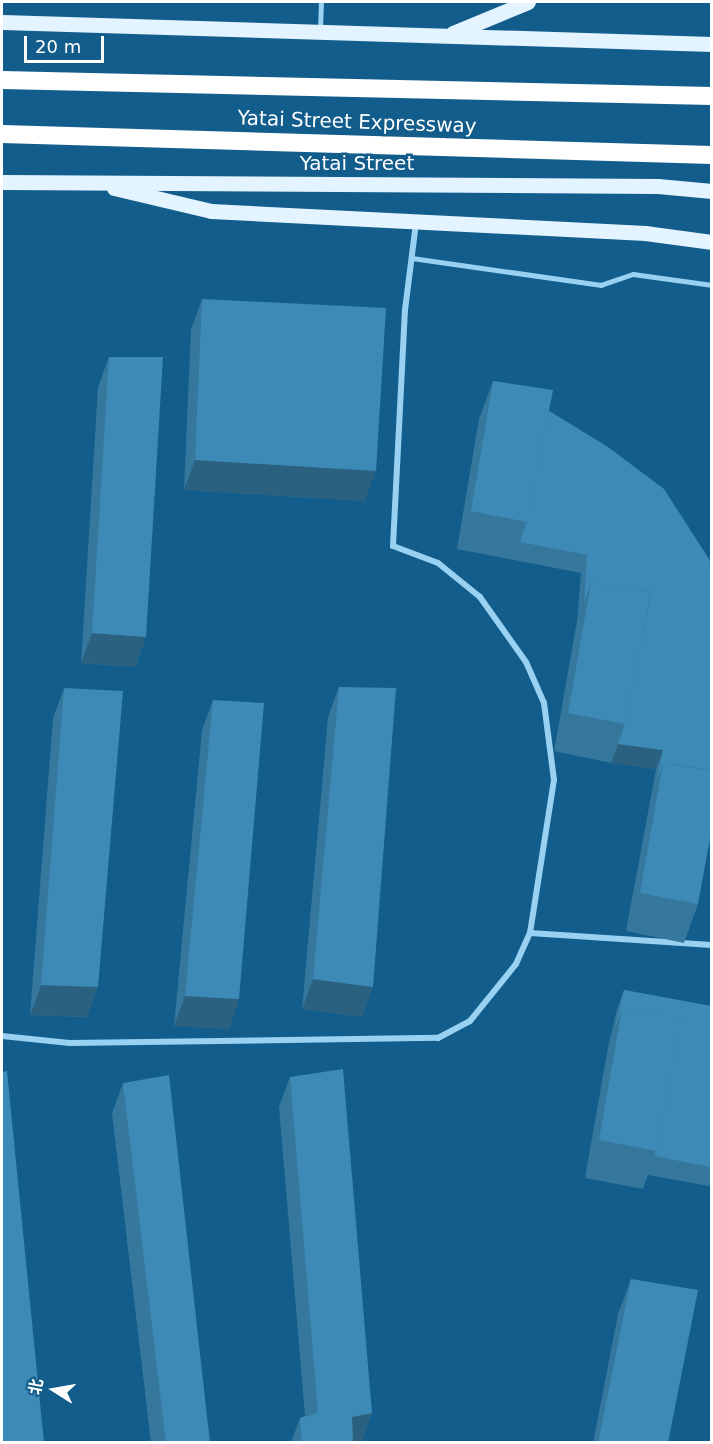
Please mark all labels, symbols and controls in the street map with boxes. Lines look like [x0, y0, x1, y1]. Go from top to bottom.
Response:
scale bar [27, 24, 106, 62]
text: 20 m [35, 36, 81, 57]
street label: Yatai Street Expressway [237, 106, 477, 138]
street label: Yatai Street [300, 151, 414, 175]
north arrow [24, 1360, 84, 1420]
text: 北 [25, 1377, 47, 1396]

